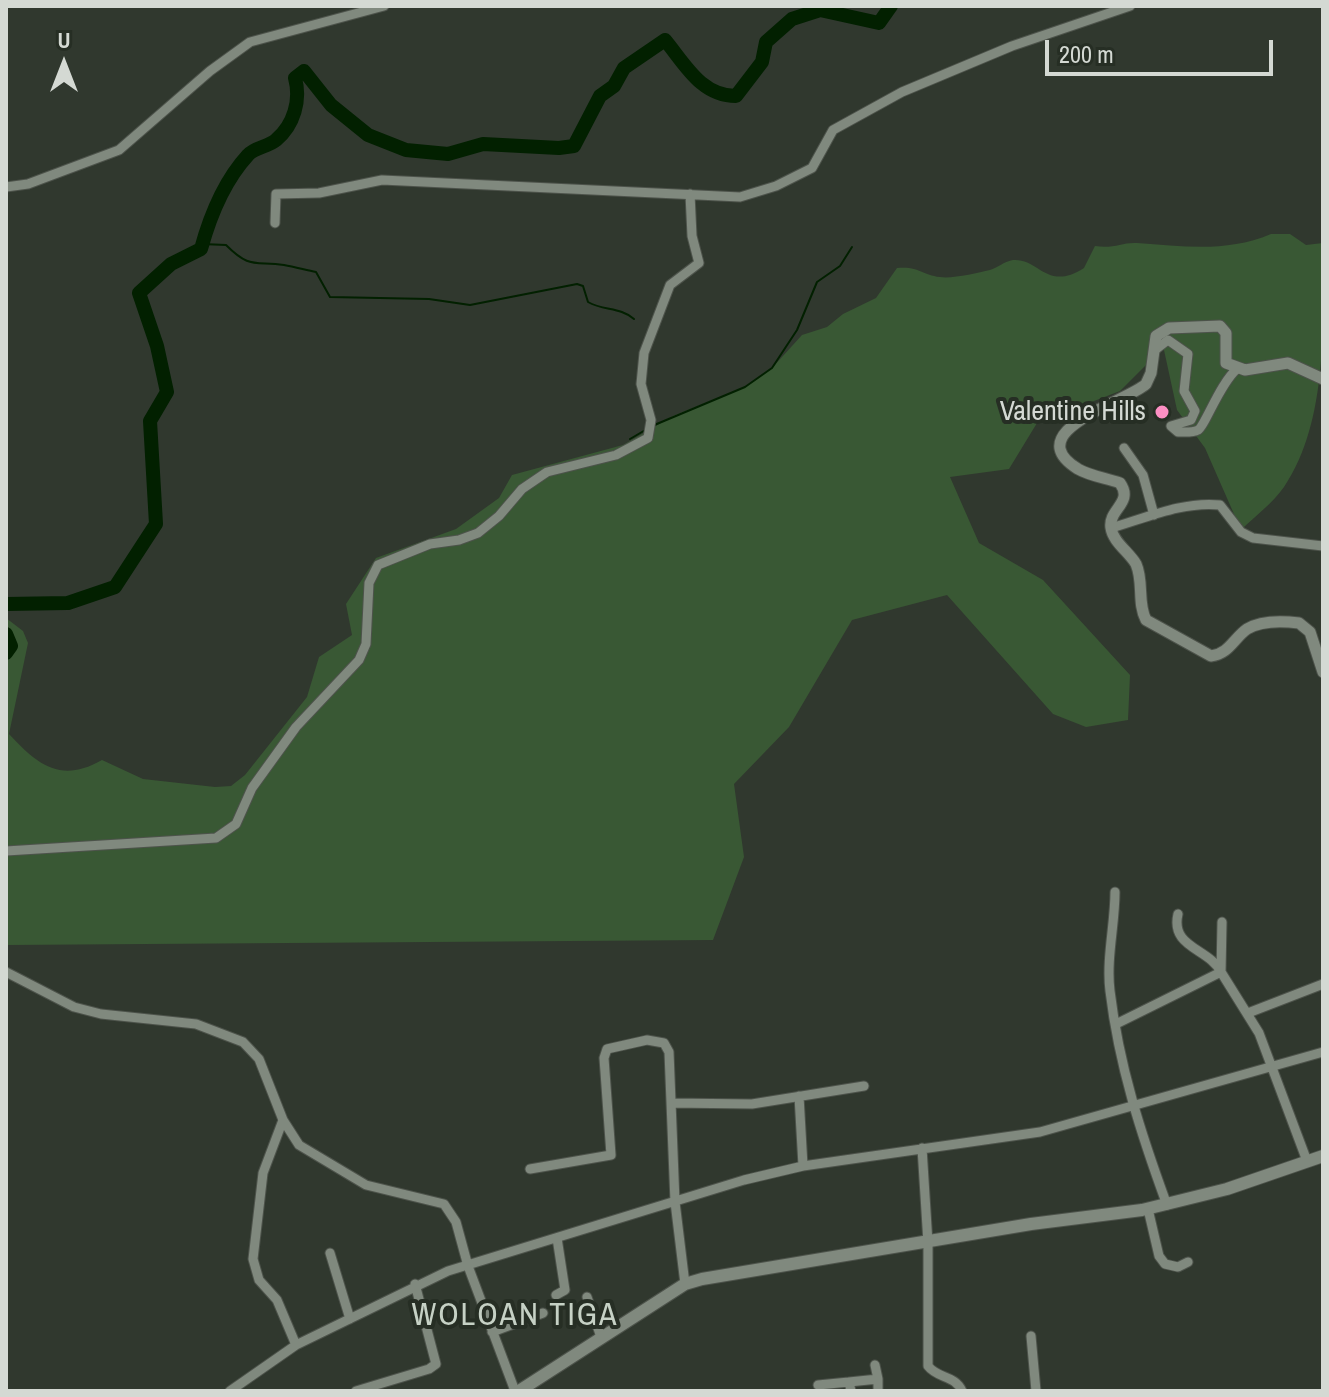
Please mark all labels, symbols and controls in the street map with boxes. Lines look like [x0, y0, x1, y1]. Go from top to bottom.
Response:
north arrow [24, 24, 104, 104]
scale bar [1049, 24, 1277, 74]
text: U [57, 25, 71, 55]
text: 200 m [1059, 38, 1114, 70]
place label: Valentine Hills [1000, 395, 1146, 429]
marker: Valentine Hills [1153, 403, 1171, 421]
district label: WOLOAN TIGA [411, 1297, 619, 1335]

